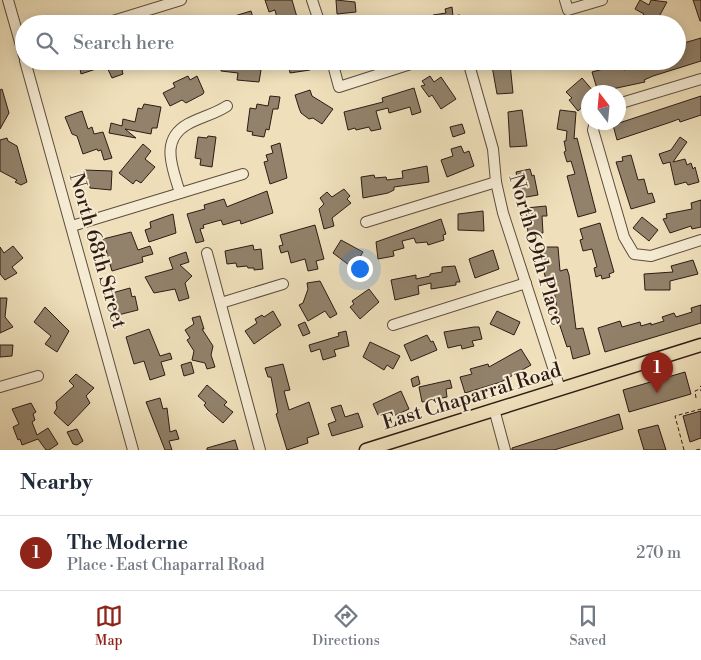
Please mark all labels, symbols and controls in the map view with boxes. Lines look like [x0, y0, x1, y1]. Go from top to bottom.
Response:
search box [15, 15, 686, 70]
icon: search [33, 29, 61, 57]
text: Search here [73, 31, 174, 55]
north arrow [581, 85, 626, 130]
street label: North 68th Street [63, 170, 131, 332]
street label: North 69th Place [502, 172, 570, 328]
your location [347, 256, 373, 282]
pin: 1 [641, 352, 673, 393]
street label: East Chaparral Road [380, 358, 565, 436]
text: Nearby [20, 470, 93, 496]
text: The Moderne [67, 531, 188, 555]
text: 1 [32, 543, 40, 563]
text: 270 m [636, 543, 681, 563]
text: Place · East Chaparral Road [67, 555, 265, 575]
tab: Map [95, 602, 123, 650]
tab: Directions [312, 602, 380, 650]
tab: Saved [569, 602, 606, 650]

